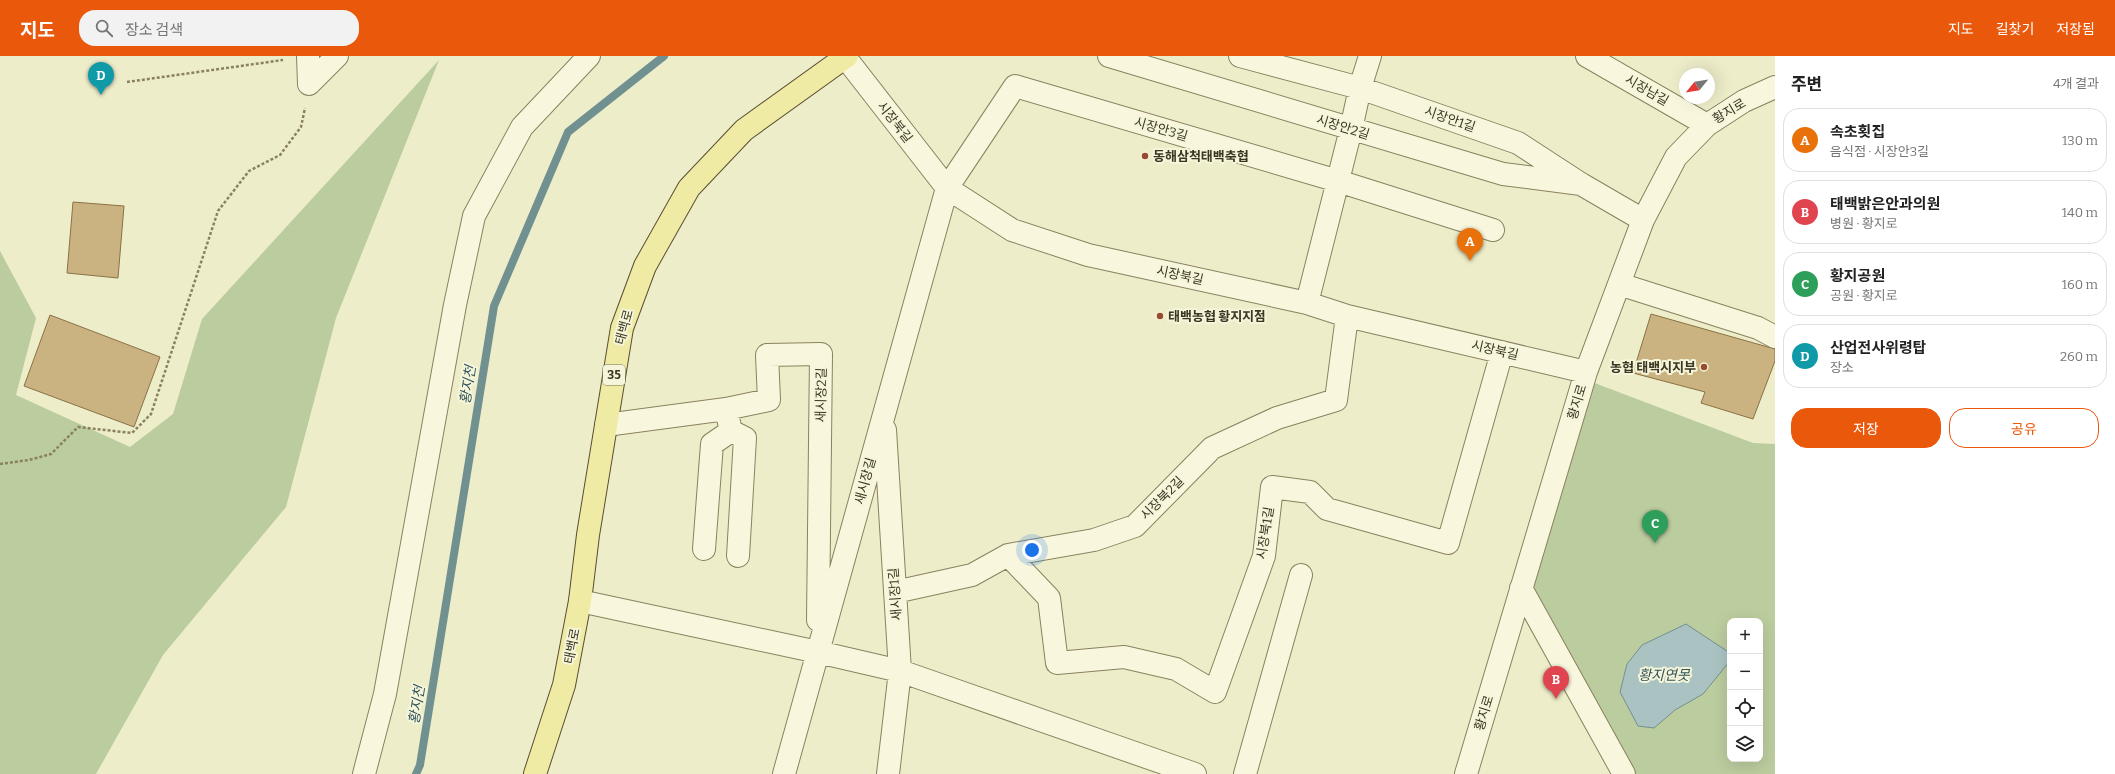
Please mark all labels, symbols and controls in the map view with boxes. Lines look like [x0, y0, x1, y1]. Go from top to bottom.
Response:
search box [79, 10, 359, 46]
icon: search [93, 17, 115, 39]
text: 지도 [20, 19, 55, 42]
text: 장소 검색 [125, 21, 183, 39]
text: 지도 [1948, 21, 1974, 38]
text: 길찾기 [1996, 21, 2034, 38]
text: 저장됨 [2056, 21, 2095, 38]
pin: D [88, 62, 114, 95]
north arrow [1679, 68, 1715, 104]
street label: 시장남길 [1623, 72, 1671, 108]
text: 주변 [1791, 74, 1822, 95]
text: 4개 결과 [2053, 76, 2099, 91]
street label: 황지로 [1710, 95, 1748, 127]
street label: 시장북길 [874, 99, 916, 145]
street label: 시장안1길 [1422, 103, 1478, 135]
street label: 시장안2길 [1315, 112, 1371, 142]
street label: 시장안3길 [1132, 114, 1190, 144]
text: 속초횟집 [1830, 123, 1885, 141]
text: A [1800, 133, 1810, 148]
text: 130 m [2062, 133, 2098, 148]
text: 음식점 · 시장안3길 [1830, 144, 1929, 159]
place label: 동해삼척태백축협 [1153, 149, 1249, 164]
marker: 동해삼척태백축협 [1140, 151, 1150, 161]
text: 태백밝은안과의원 [1830, 195, 1940, 213]
text: B [1801, 205, 1809, 220]
text: 140 m [2062, 205, 2098, 220]
text: 병원 · 황지로 [1830, 216, 1898, 231]
pin: A [1457, 228, 1483, 261]
street label: 시장북길 [1155, 263, 1205, 287]
text: 황지공원 [1830, 267, 1885, 285]
text: C [1801, 277, 1809, 292]
text: 160 m [2062, 277, 2098, 292]
text: 공원 · 황지로 [1830, 288, 1898, 303]
street label: 태백로 [612, 308, 636, 346]
place label: 태백농협 황지지점 [1168, 309, 1266, 324]
marker: 태백농협 황지지점 [1155, 311, 1165, 321]
street label: 시장북길 [1470, 337, 1520, 363]
text: 산업전사위령탑 [1830, 339, 1927, 357]
text: D [1800, 349, 1810, 364]
text: 260 m [2060, 349, 2098, 364]
place label: 농협 태백시지부 [1610, 360, 1696, 375]
text: 장소 [1830, 360, 1854, 375]
marker: 농협 태백시지부 [1699, 362, 1709, 372]
water label: 황지천 [457, 363, 480, 405]
road number: 35 [603, 365, 625, 385]
street label: 새시장2길 [813, 367, 829, 423]
street label: 황지로 [1565, 383, 1589, 421]
button: 저장 [1791, 408, 1941, 448]
button: 공유 [1949, 408, 2099, 448]
street label: 새시장길 [852, 456, 878, 506]
street label: 시장북2길 [1137, 473, 1187, 523]
street label: 시장북1길 [1253, 506, 1277, 560]
pin: C [1642, 510, 1668, 543]
your location [1022, 540, 1042, 560]
street label: 새시장1길 [886, 567, 904, 621]
map controls [1727, 618, 1763, 762]
button: + [1727, 618, 1763, 654]
street label: 태백로 [561, 627, 583, 665]
button: − [1727, 654, 1763, 690]
pin: B [1543, 666, 1569, 699]
water label: 황지연못 [1638, 667, 1691, 684]
water label: 황지천 [406, 683, 429, 725]
button: locate [1727, 690, 1763, 726]
street label: 황지로 [1472, 694, 1496, 732]
button: layers [1727, 726, 1763, 762]

